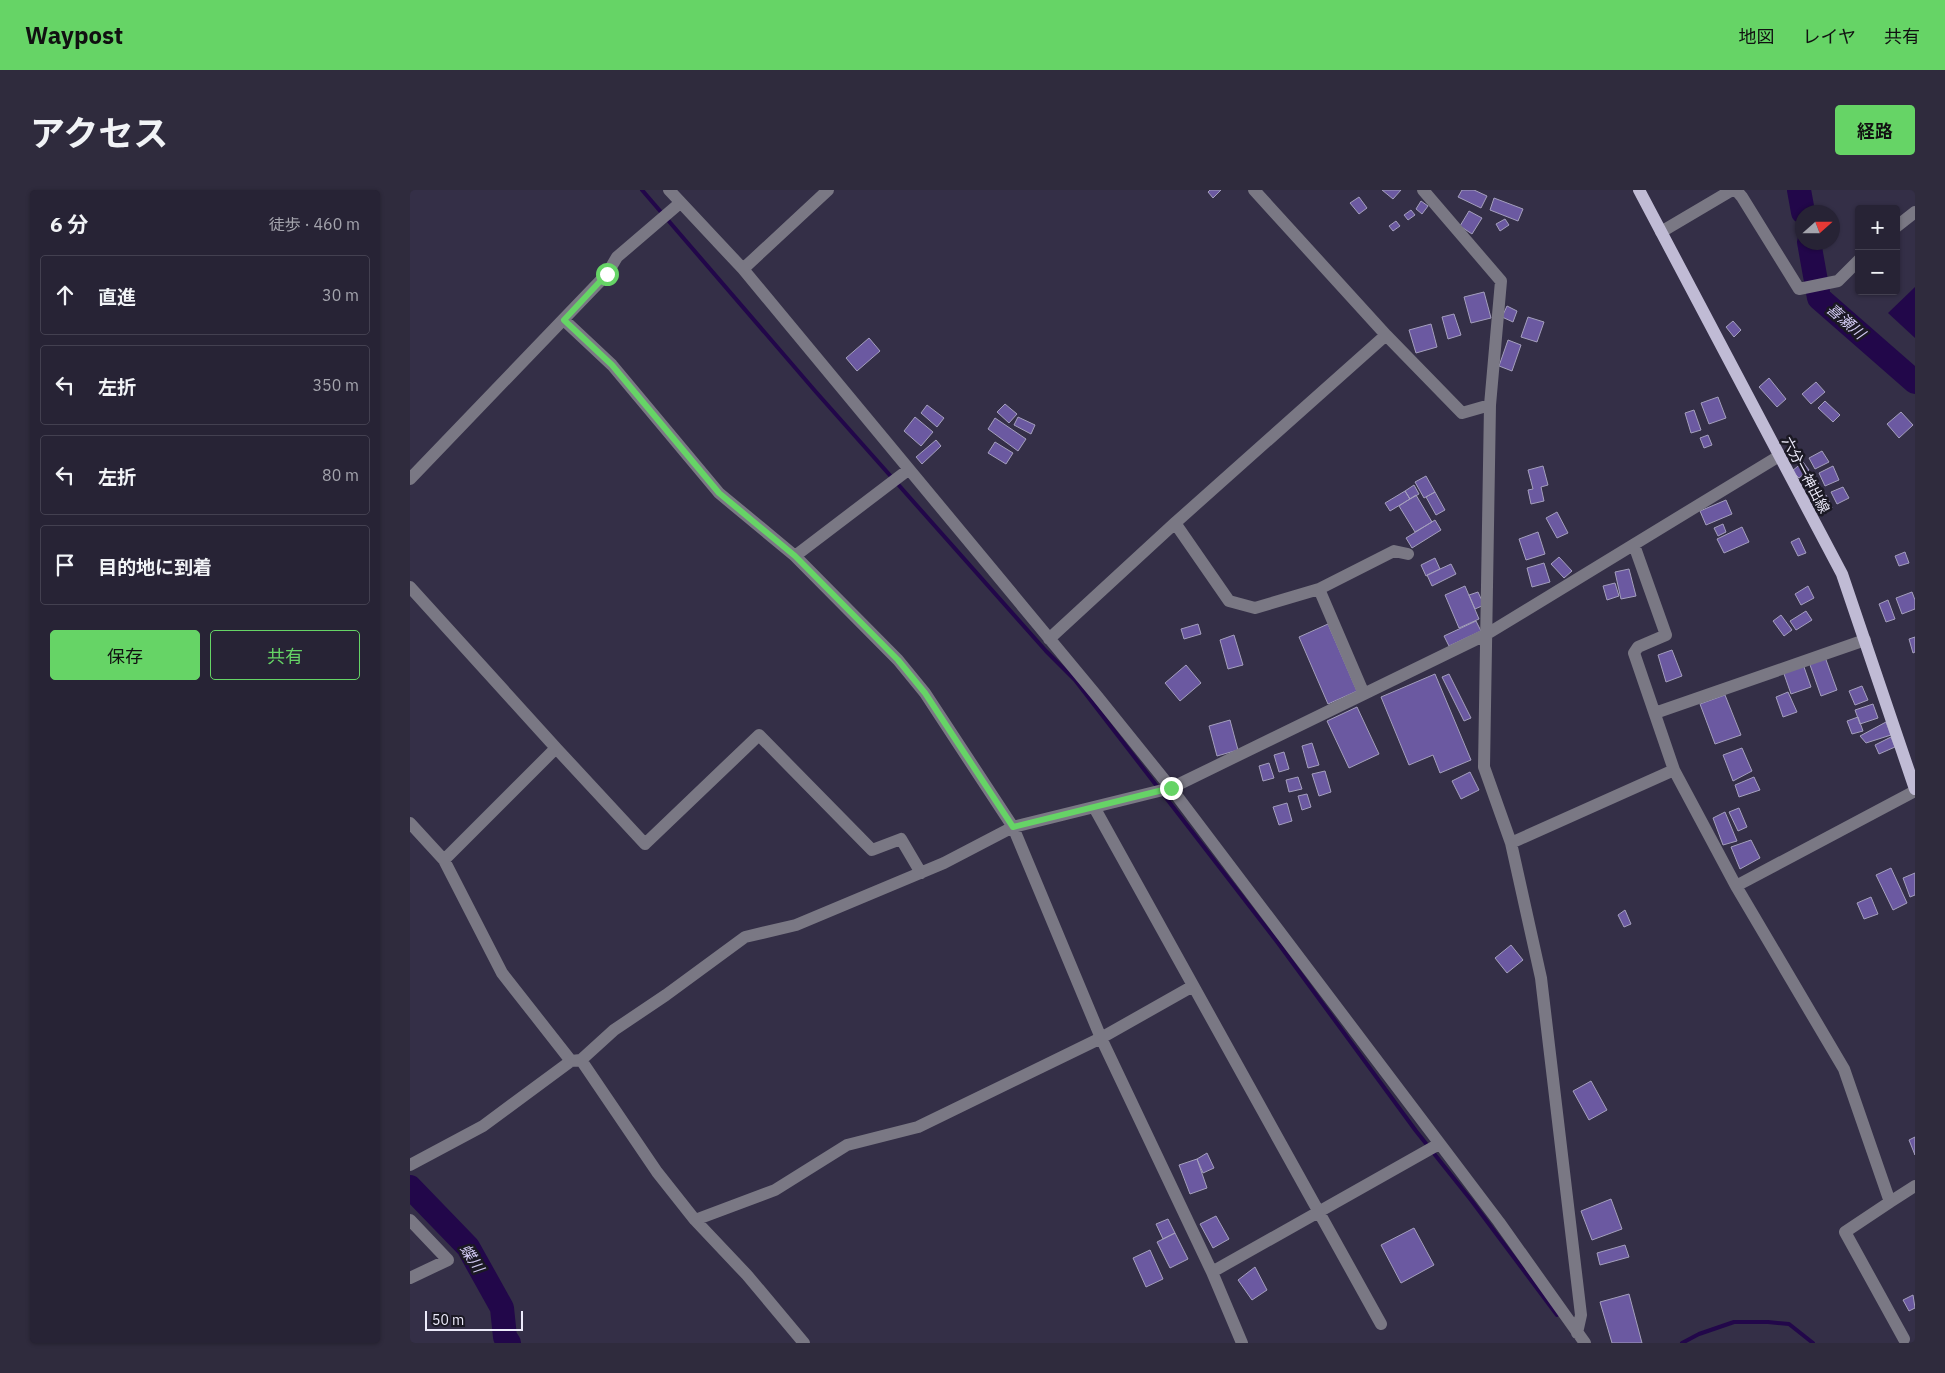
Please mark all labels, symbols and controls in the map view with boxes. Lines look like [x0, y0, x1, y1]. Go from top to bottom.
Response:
text: Waypost [25, 19, 123, 51]
text: 地図 [1739, 25, 1775, 48]
text: レイヤ [1803, 25, 1856, 48]
text: 共有 [1884, 25, 1920, 48]
button: 経路 [1835, 105, 1915, 155]
text: アクセス [30, 110, 168, 156]
north arrow [1795, 205, 1840, 250]
map controls [1855, 205, 1900, 295]
button: + [1855, 205, 1900, 250]
text: 6 分 [50, 210, 89, 238]
text: 徒歩 · 460 m [269, 214, 360, 234]
button: − [1855, 250, 1900, 295]
route start [596, 263, 619, 286]
icon: ahead [51, 281, 79, 309]
text: 直進 [98, 285, 136, 309]
text: 30 m [322, 285, 359, 305]
water label: 喜瀬川 [1823, 299, 1871, 344]
icon: left [51, 371, 79, 399]
text: 左折 [98, 375, 136, 399]
text: 350 m [312, 375, 359, 395]
street label: 六分一神出線 [1778, 434, 1834, 516]
icon: left [51, 461, 79, 489]
text: 左折 [98, 465, 136, 489]
text: 80 m [322, 465, 359, 485]
icon: arrive [51, 551, 79, 579]
text: 目的地に到着 [98, 555, 212, 579]
button: 保存 [50, 630, 200, 680]
button: 共有 [210, 630, 360, 680]
route end [1160, 777, 1183, 800]
water label: 蝶川 [456, 1240, 489, 1277]
scale bar [425, 1308, 522, 1331]
text: 50 m [432, 1311, 464, 1329]

